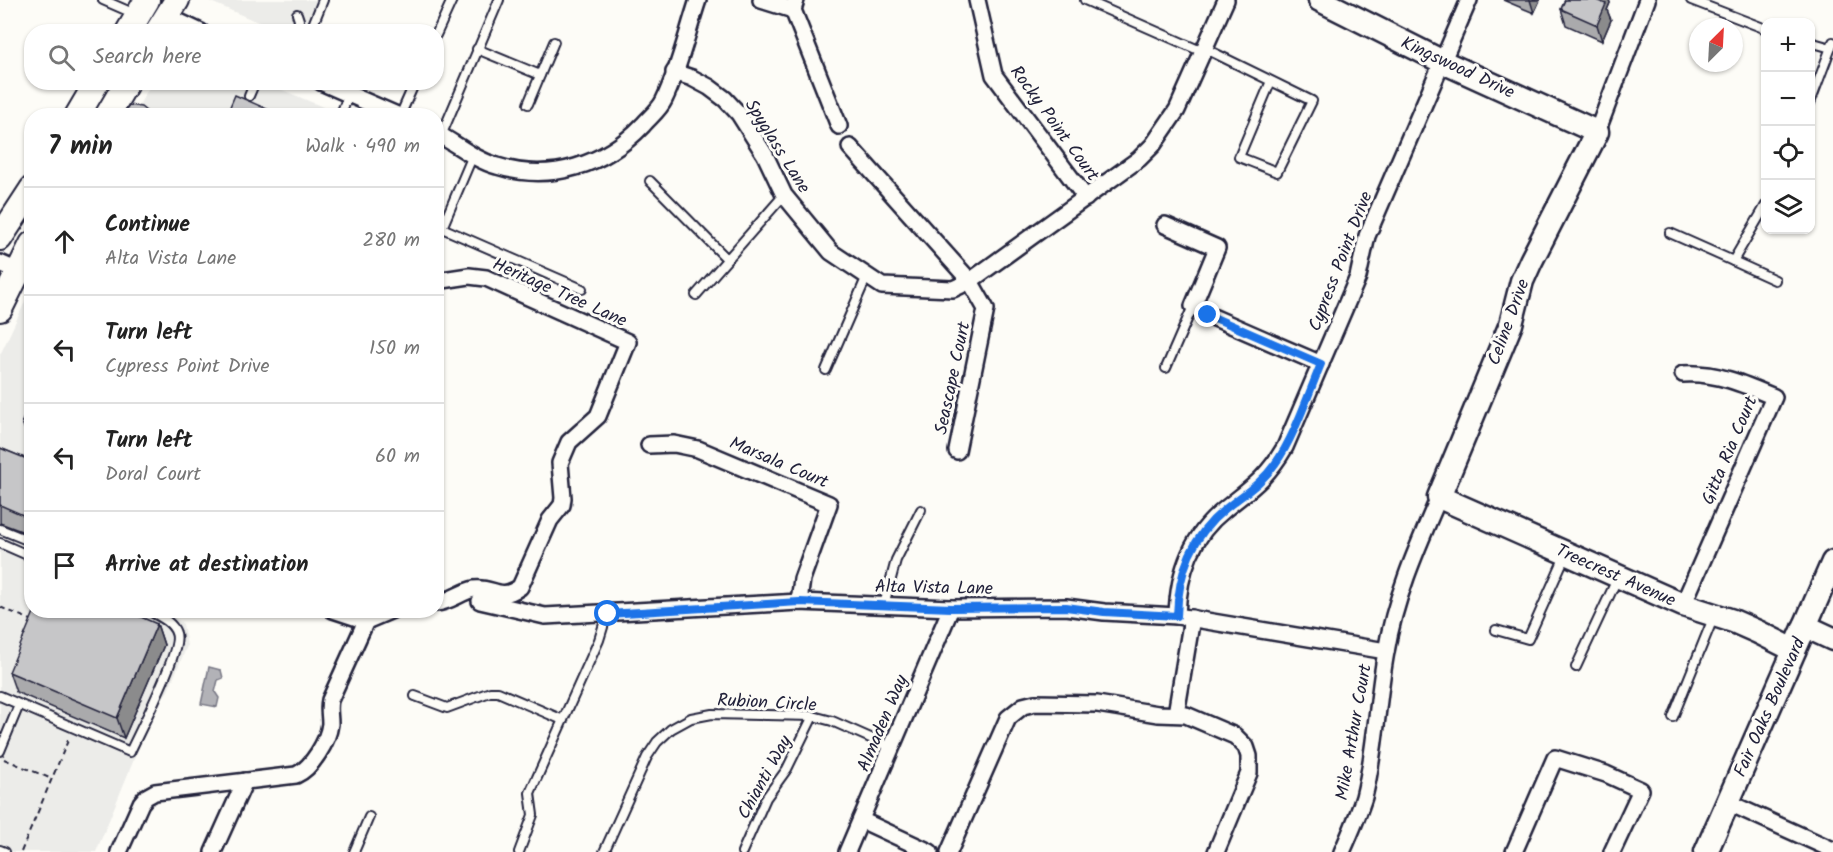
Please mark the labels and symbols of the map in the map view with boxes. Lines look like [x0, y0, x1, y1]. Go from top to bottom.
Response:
north arrow [1689, 18, 1743, 72]
street label: Kingswood Drive [1396, 29, 1519, 107]
street label: Rocky Point Court [1002, 60, 1106, 189]
street label: Spyglass Lane [736, 94, 817, 200]
street label: Cypress Point Drive [1301, 187, 1381, 336]
street label: Heritage Tree Lane [487, 251, 631, 336]
street label: Celine Drive [1480, 275, 1538, 370]
route end [1194, 301, 1220, 327]
street label: Seascape Court [927, 318, 980, 437]
street label: Gitta Ria Court [1694, 391, 1767, 510]
street label: Marsala Court [724, 429, 833, 498]
street label: Treecrest Avenue [1551, 537, 1680, 616]
street label: Alta Vista Lane [875, 573, 993, 604]
route start [594, 600, 620, 626]
street label: Fair Oaks Boulevard [1727, 632, 1815, 782]
street label: Mike Arthur Court [1328, 661, 1381, 803]
street label: Almaden Way [850, 670, 917, 777]
street label: Rubion Circle [717, 686, 817, 721]
street label: Chianti Way [730, 730, 801, 825]

